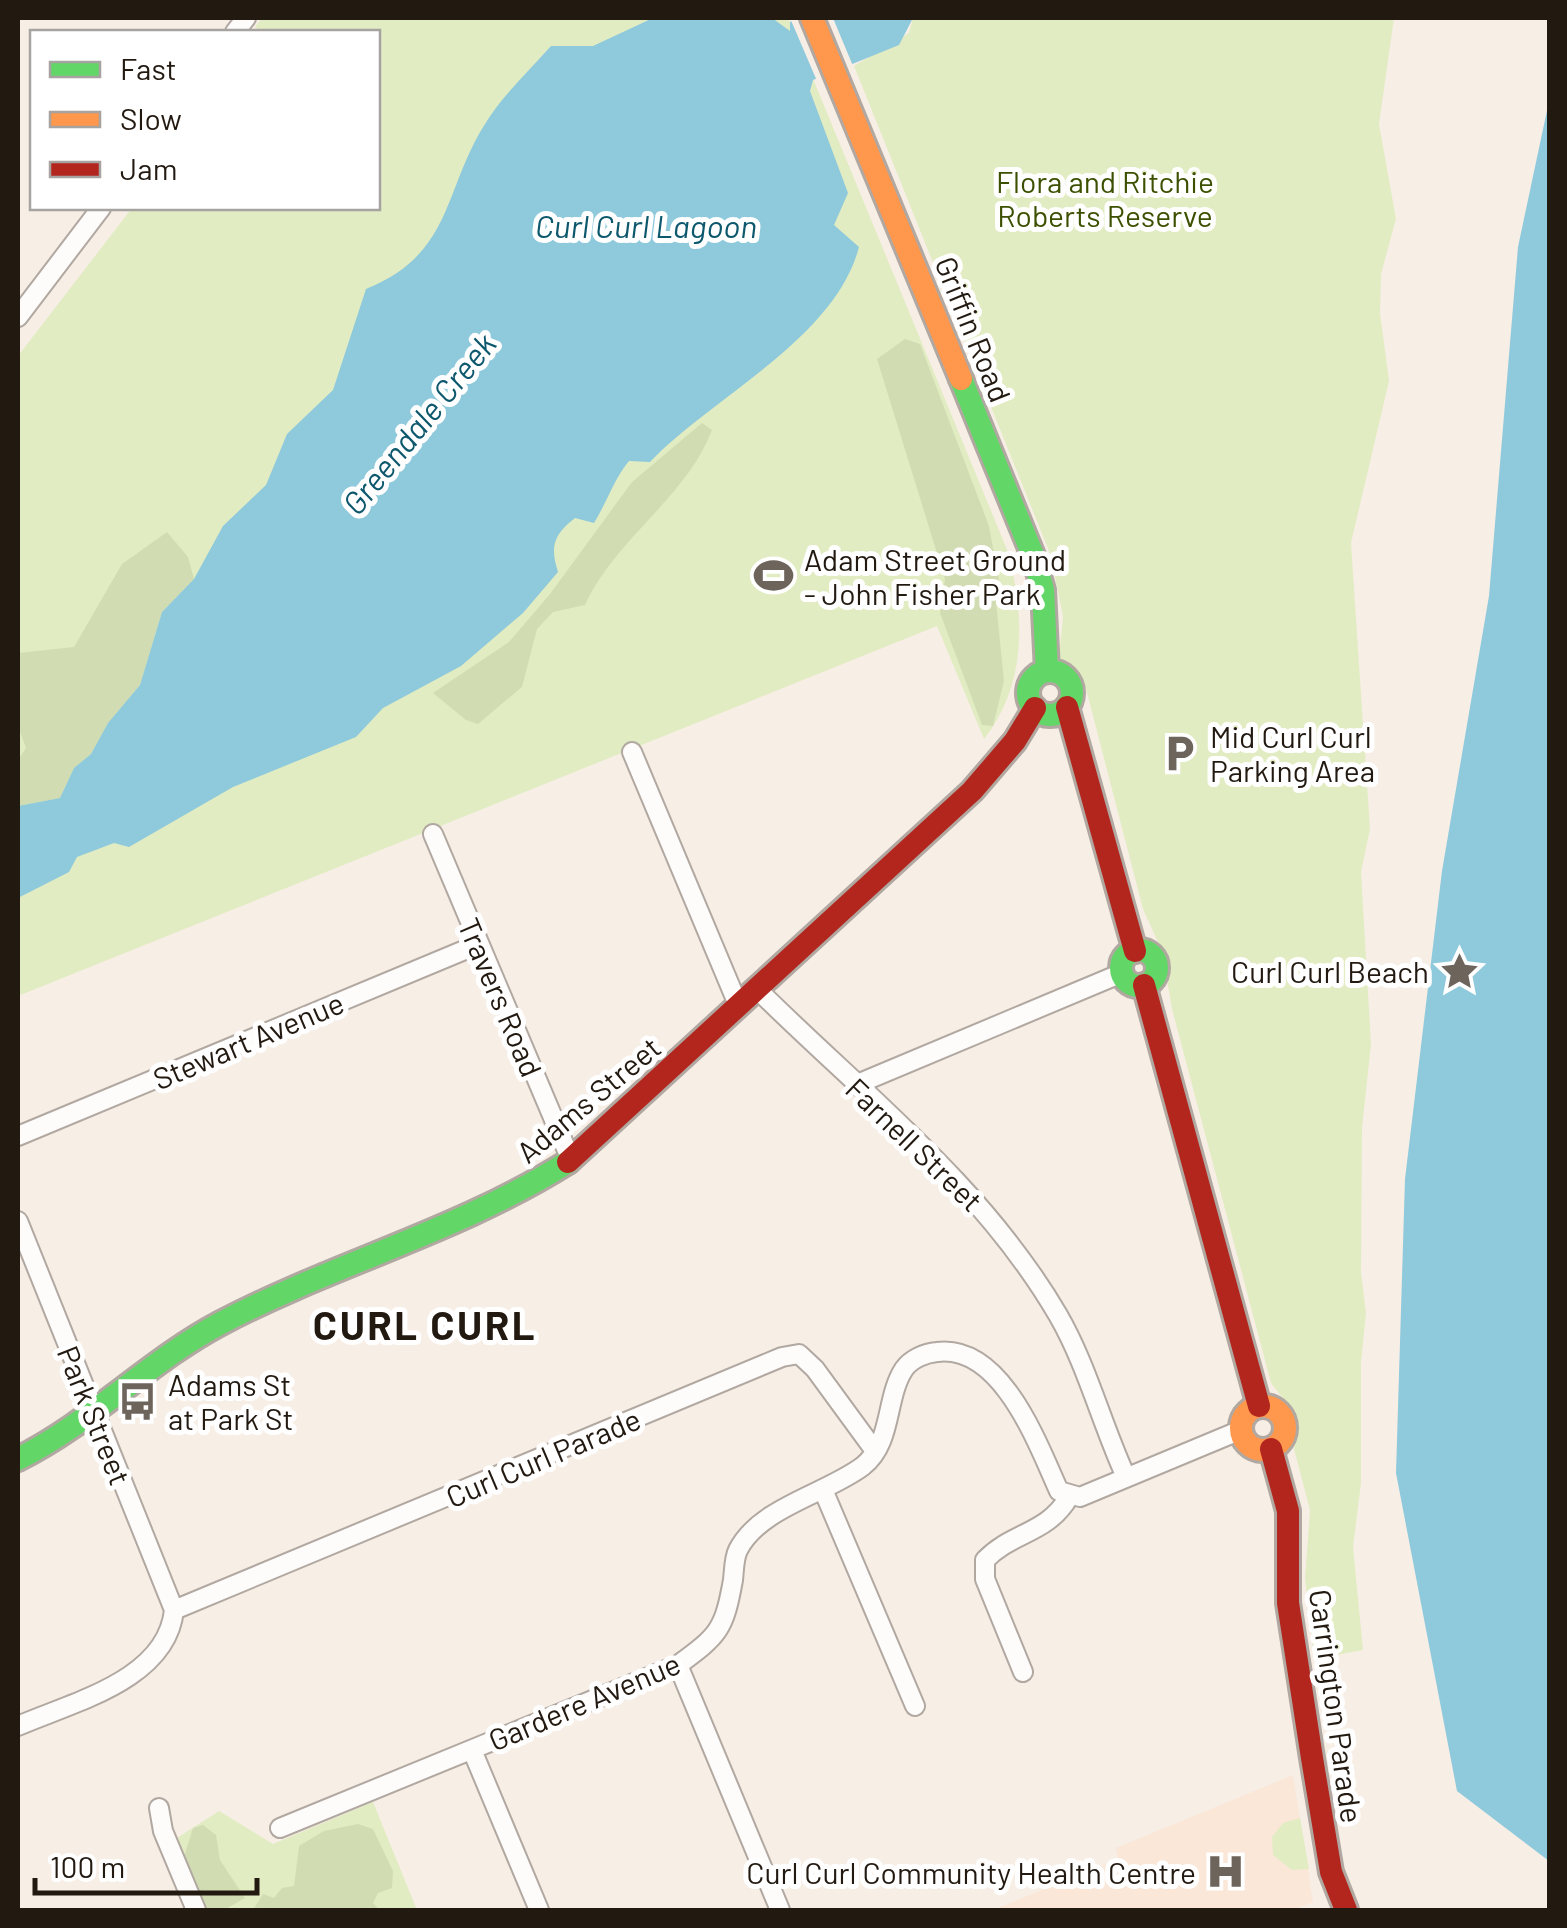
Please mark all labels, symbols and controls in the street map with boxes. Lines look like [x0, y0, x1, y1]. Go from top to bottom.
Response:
legend [30, 30, 380, 210]
text: Fast [120, 50, 177, 86]
text: Slow [120, 100, 182, 136]
text: Jam [120, 150, 177, 186]
park label: Flora and Ritchie Roberts Reserve [996, 163, 1214, 233]
water label: Curl Curl Lagoon [535, 206, 757, 244]
street label: Griffin Road [929, 251, 1019, 407]
water label: Greendale Creek [333, 324, 503, 521]
place label: Adam Street Ground - John Fisher Park [804, 541, 1066, 611]
sports icon: Adam Street Ground - John Fisher Park [753, 555, 795, 597]
place label: Mid Curl Curl Parking Area [1210, 718, 1375, 788]
parking icon: Mid Curl Curl Parking Area [1159, 732, 1201, 774]
street label: Travers Road [451, 912, 551, 1082]
place icon: Curl Curl Beach [1438, 950, 1480, 992]
place label: Curl Curl Beach [1231, 953, 1429, 989]
street label: Stewart Avenue [147, 984, 349, 1096]
street label: Adams Street [509, 1028, 667, 1170]
street label: Farnell Street [839, 1070, 991, 1218]
district label: CURL CURL [313, 1300, 537, 1348]
street label: Park Street [51, 1340, 139, 1490]
place label: Adams St at Park St [168, 1366, 294, 1436]
bus stop icon: Adams St at Park St [117, 1380, 159, 1422]
street label: Curl Curl Parade [440, 1400, 646, 1514]
street label: Carrington Parade [1303, 1587, 1371, 1825]
street label: Gardere Avenue [483, 1644, 685, 1758]
scale bar [35, 1833, 258, 1895]
text: 100 m [50, 1848, 125, 1884]
hospital icon: Curl Curl Community Health Centre [1205, 1851, 1247, 1893]
place label: Curl Curl Community Health Centre [746, 1854, 1196, 1890]

